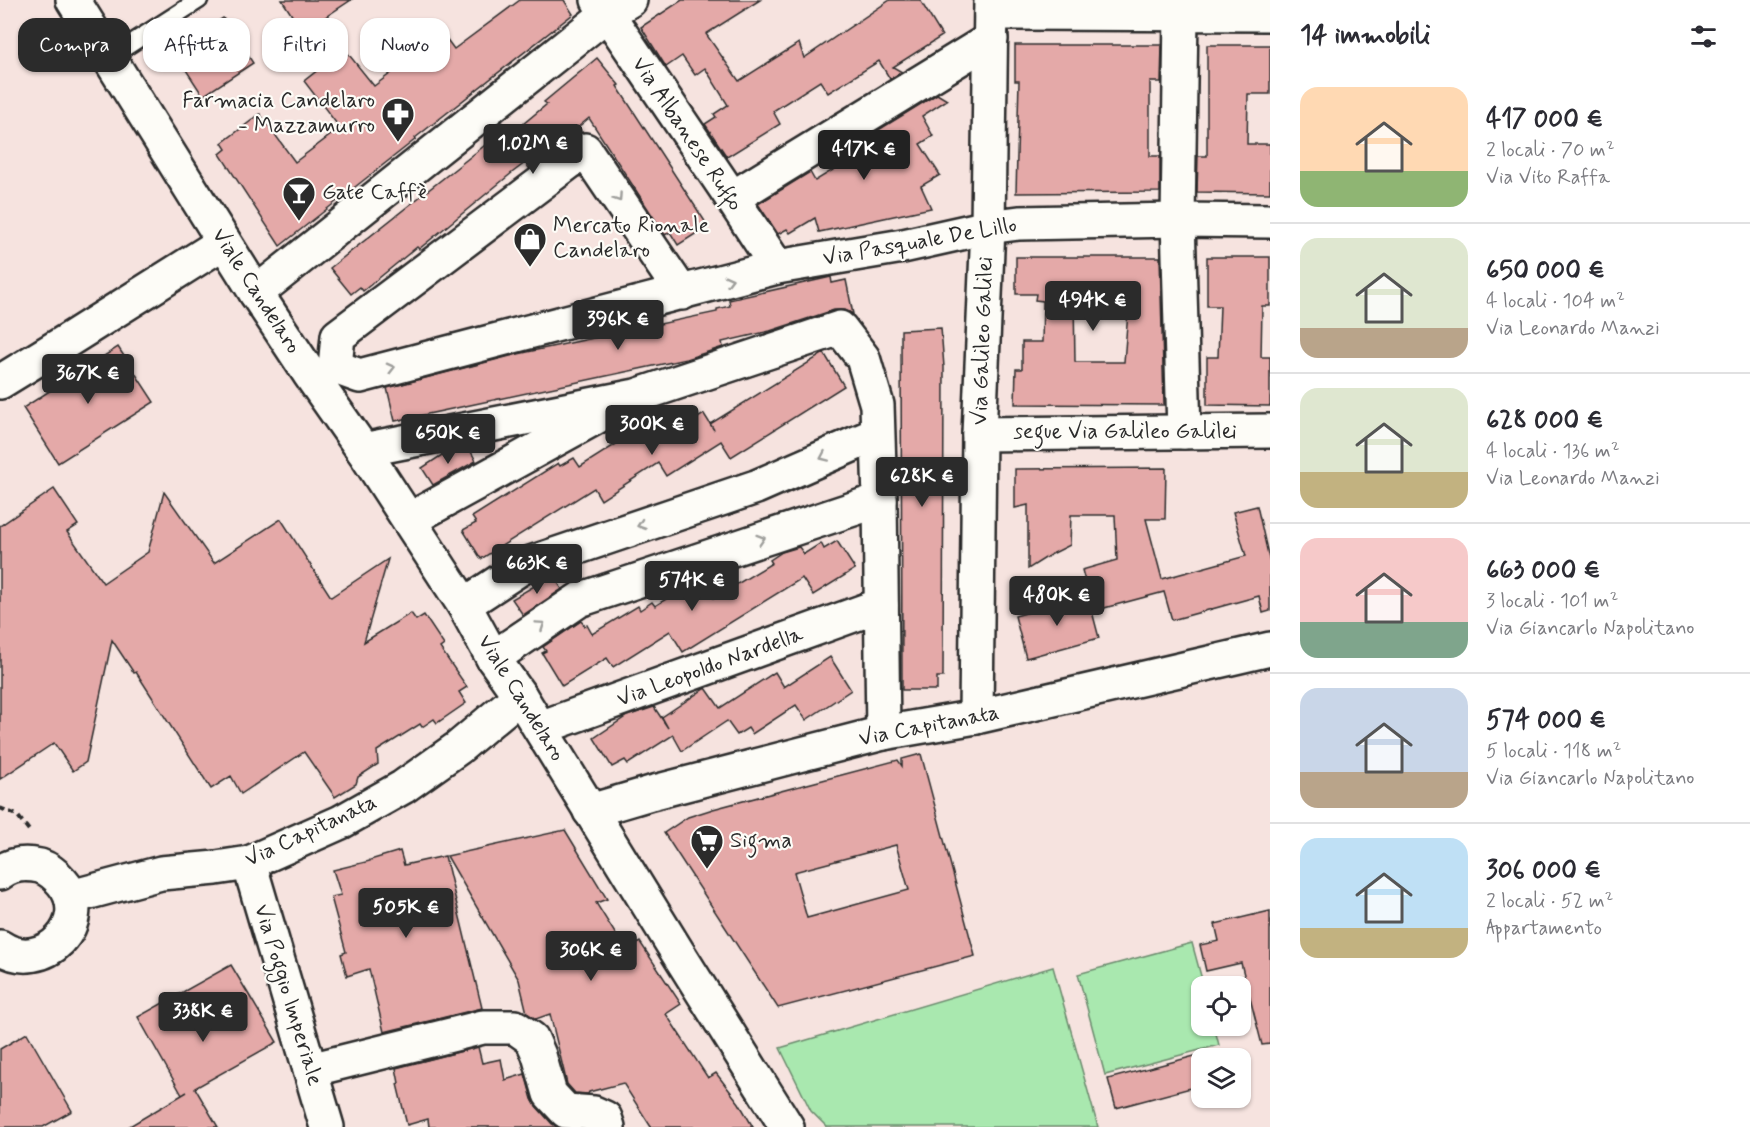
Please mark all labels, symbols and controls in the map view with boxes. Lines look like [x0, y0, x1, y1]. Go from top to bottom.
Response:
chip: Compra [18, 18, 131, 72]
chip: Affitta [143, 18, 250, 72]
chip: Filtri [262, 18, 348, 72]
chip: Nuovo [360, 18, 450, 72]
text: 14 immobili [1300, 19, 1430, 53]
icon: filters [1687, 20, 1720, 53]
street label: Via Albanese Ruffo [623, 51, 749, 218]
place label: Farmacia Candelaro - Mazzamurro [182, 87, 375, 140]
pharmacy icon: Farmacia Candelaro - Mazzamurro [380, 96, 416, 143]
text: 417 000 € [1486, 103, 1603, 137]
icon: home [1348, 111, 1420, 183]
pin: 1.02M € [478, 124, 588, 175]
text: 1.02M € [498, 130, 568, 157]
pin: 417K € [815, 130, 913, 181]
text: 417K € [832, 136, 896, 163]
text: 2 locali · 70 m² [1486, 137, 1615, 164]
text: Via Vito Raffa [1486, 164, 1610, 191]
bar icon: Gate Caffè [281, 175, 317, 222]
place label: Gate Caffè [322, 179, 427, 207]
one-way arrow [611, 192, 622, 203]
street label: Via Pasquale De Lillo [821, 211, 1019, 273]
place label: Mercato Rionale Candelaro [553, 212, 710, 265]
shop icon: Mercato Rionale Candelaro [512, 221, 548, 268]
street label: Viale Candelaro [205, 223, 307, 359]
text: 650 000 € [1486, 254, 1605, 288]
street label: Via Galileo Galilei [966, 256, 1000, 426]
icon: home [1348, 262, 1420, 334]
one-way arrow [723, 275, 734, 287]
pin: 494K € [1044, 281, 1142, 332]
text: 494K € [1059, 287, 1127, 314]
text: 4 locali · 104 m² [1486, 288, 1625, 315]
pin: 396K € [569, 300, 667, 351]
text: 396K € [586, 306, 650, 333]
text: Via Leonardo Manzi [1486, 315, 1660, 342]
pin: 367K € [39, 354, 137, 405]
text: 367K € [56, 360, 120, 387]
one-way arrow [386, 362, 396, 375]
text: 628 000 € [1486, 404, 1603, 438]
pin: 300K € [603, 405, 701, 456]
text: 300K € [619, 411, 685, 438]
icon: home [1348, 412, 1420, 484]
pin: 650K € [399, 414, 497, 465]
street label: segue Via Galileo Galilei [1013, 418, 1237, 449]
text: 650K € [415, 420, 481, 447]
text: 4 locali · 136 m² [1486, 438, 1620, 465]
one-way arrow [819, 450, 830, 462]
pin: 628K € [873, 457, 971, 508]
text: 628K € [890, 463, 954, 490]
text: Via Leonardo Manzi [1486, 465, 1660, 492]
one-way arrow [636, 518, 647, 531]
one-way arrow [755, 534, 766, 547]
pin: 663K € [488, 544, 586, 595]
text: 663K € [506, 550, 568, 577]
text: 663 000 € [1486, 554, 1600, 588]
pin: 574K € [643, 561, 741, 612]
icon: home [1348, 562, 1420, 634]
text: 574K € [659, 567, 725, 594]
pin: 480K € [1008, 576, 1106, 627]
text: 480K € [1023, 582, 1091, 609]
text: 3 locali · 101 m² [1486, 588, 1618, 615]
text: Via Giancarlo Napolitano [1486, 615, 1694, 642]
street label: Via Leopoldo Nardella [613, 620, 808, 714]
one-way arrow [535, 621, 546, 632]
street label: Viale Candelaro [471, 629, 571, 767]
street label: Via Capitanata [856, 699, 1002, 753]
text: 574 000 € [1486, 704, 1606, 738]
icon: home [1348, 712, 1420, 784]
text: 5 locali · 118 m² [1486, 738, 1621, 765]
text: Via Giancarlo Napolitano [1486, 765, 1694, 792]
street label: Via Capitanata [241, 788, 381, 874]
supermarket icon: Sigma [689, 823, 725, 870]
place label: Sigma [730, 827, 792, 858]
text: 306 000 € [1486, 854, 1601, 888]
icon: home [1348, 862, 1420, 934]
pin: 505K € [357, 888, 455, 939]
text: 2 locali · 52 m² [1486, 888, 1613, 915]
text: 505K € [372, 894, 440, 921]
street label: Via Poggio Imperiale [244, 901, 329, 1090]
text: Appartamento [1486, 915, 1602, 942]
pin: 306K € [542, 931, 640, 982]
text: 306K € [560, 937, 622, 964]
map controls [1191, 976, 1251, 1108]
button: locate [1191, 976, 1251, 1036]
pin: 338K € [154, 992, 252, 1043]
text: 338K € [173, 998, 233, 1025]
button: layers [1191, 1048, 1251, 1108]

